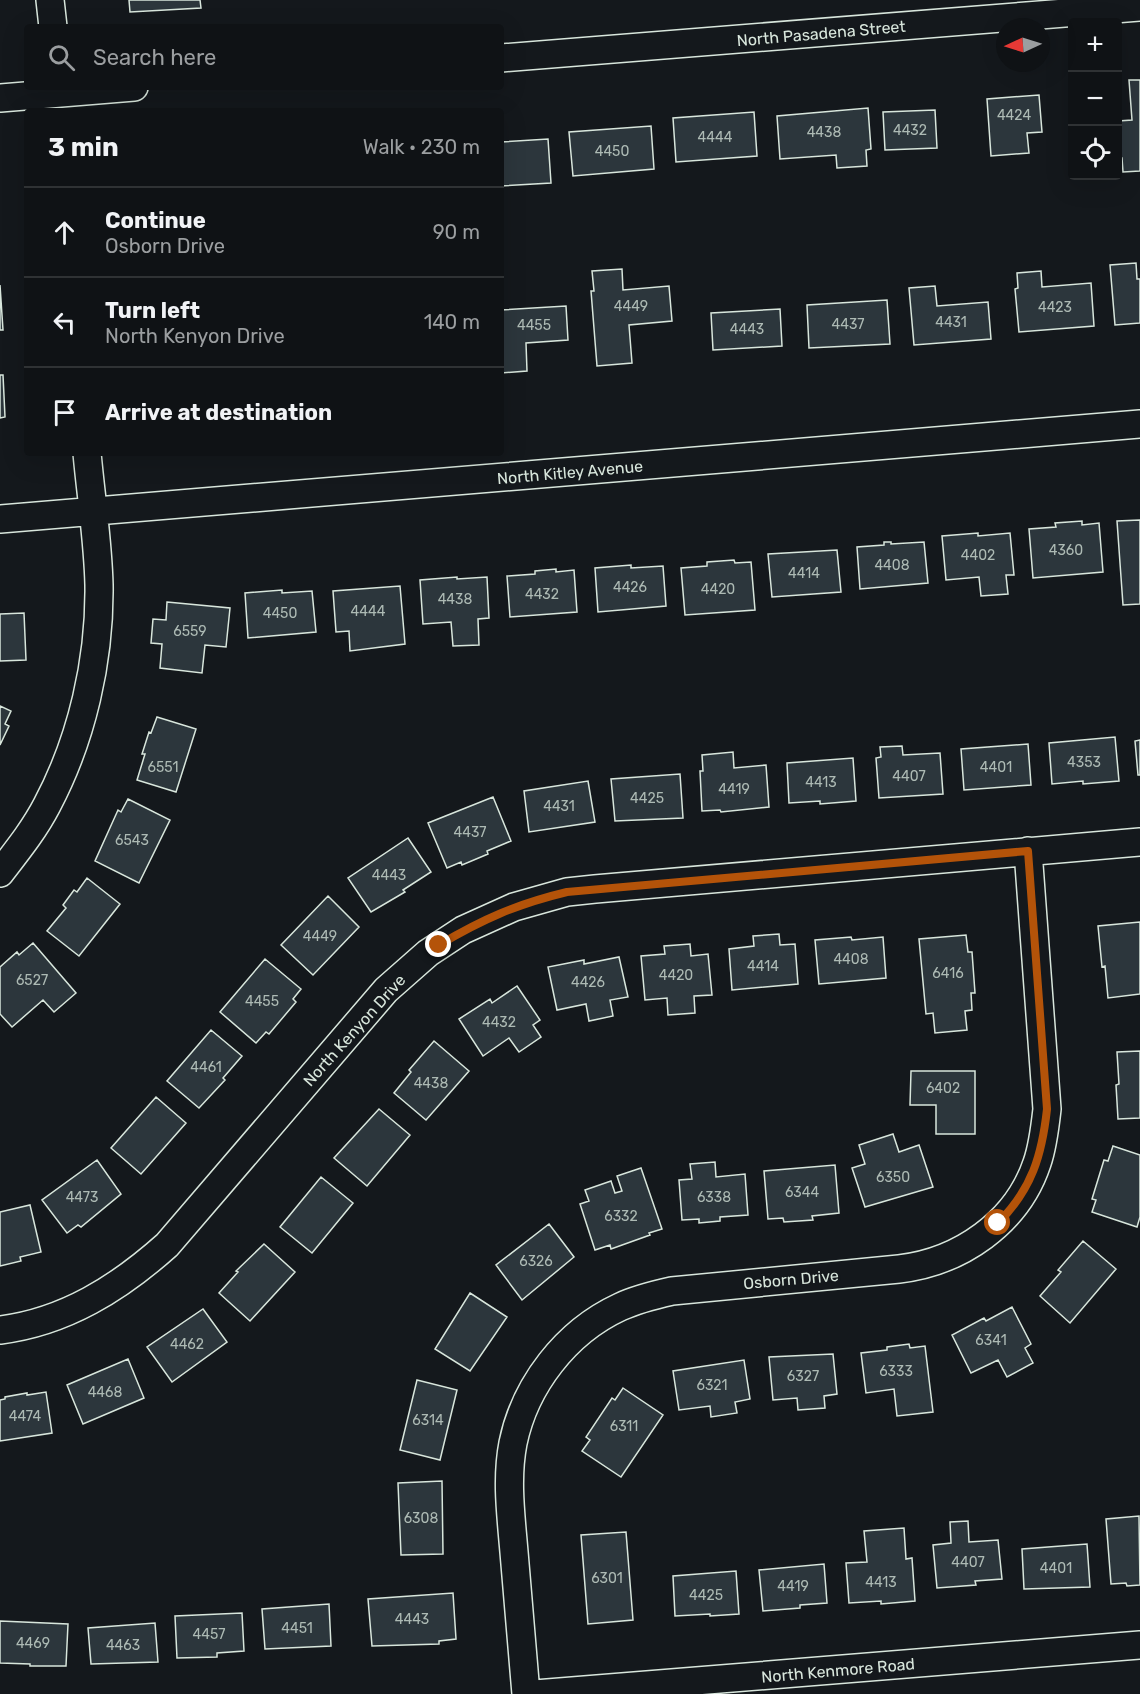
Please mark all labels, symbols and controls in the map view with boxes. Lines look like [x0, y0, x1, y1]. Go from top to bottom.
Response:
street label: North Pasadena Street [736, 17, 906, 50]
north arrow [996, 18, 1050, 72]
map controls [1068, 18, 1122, 180]
button: + [1068, 18, 1122, 72]
search box [24, 24, 504, 90]
icon: search [45, 41, 78, 74]
text: Search here [93, 44, 216, 71]
button: − [1068, 72, 1122, 126]
house number: 4424 [997, 107, 1031, 124]
house number: 4432 [893, 122, 927, 139]
house number: 4438 [807, 124, 841, 141]
button: locate [1068, 126, 1122, 180]
house number: 4444 [698, 129, 733, 146]
text: 3 min [48, 132, 119, 163]
text: Walk · 230 m [363, 135, 480, 159]
house number: 4450 [595, 143, 629, 160]
text: Continue [105, 207, 206, 234]
icon: ahead [48, 216, 81, 249]
text: 90 m [433, 220, 480, 244]
text: Osborn Drive [105, 234, 225, 258]
text: Turn left [105, 297, 200, 324]
house number: 4449 [614, 298, 648, 315]
house number: 4423 [1038, 299, 1072, 316]
icon: left [48, 306, 81, 339]
text: 140 m [424, 310, 480, 334]
house number: 4431 [935, 314, 967, 331]
house number: 4437 [832, 316, 864, 333]
house number: 4455 [517, 317, 551, 334]
house number: 4443 [730, 321, 764, 338]
text: North Kenyon Drive [105, 324, 285, 348]
icon: arrive [48, 396, 81, 429]
text: Arrive at destination [105, 399, 332, 426]
street label: North Kitley Avenue [496, 457, 644, 488]
house number: 4360 [1049, 542, 1083, 559]
house number: 4402 [961, 547, 995, 564]
house number: 4408 [874, 557, 910, 574]
house number: 4414 [788, 565, 820, 582]
house number: 4426 [613, 579, 647, 596]
house number: 4420 [701, 581, 735, 598]
house number: 4432 [525, 586, 559, 603]
house number: 4438 [438, 591, 472, 608]
house number: 4444 [351, 603, 386, 620]
house number: 4450 [263, 605, 297, 622]
house number: 6559 [173, 623, 207, 640]
house number: 4353 [1067, 754, 1101, 771]
house number: 6551 [148, 759, 178, 776]
house number: 4401 [980, 759, 1012, 776]
house number: 4407 [892, 768, 926, 785]
house number: 4413 [805, 774, 837, 791]
house number: 4419 [718, 781, 750, 798]
house number: 4425 [630, 790, 664, 807]
house number: 4431 [543, 798, 575, 815]
house number: 4437 [454, 824, 486, 841]
house number: 6543 [115, 832, 149, 849]
house number: 4443 [372, 867, 406, 884]
house number: 4449 [303, 928, 337, 945]
route end [425, 931, 451, 957]
house number: 4408 [833, 951, 869, 968]
house number: 4414 [747, 958, 779, 975]
house number: 6416 [932, 965, 964, 982]
house number: 4420 [659, 967, 693, 984]
street label: North Kenyon Drive [299, 971, 410, 1090]
house number: 6527 [16, 972, 48, 989]
house number: 4426 [571, 974, 605, 991]
house number: 4455 [245, 993, 279, 1010]
house number: 4432 [482, 1014, 516, 1031]
house number: 4461 [190, 1059, 222, 1076]
house number: 4438 [414, 1075, 448, 1092]
house number: 6402 [926, 1080, 960, 1097]
house number: 6350 [876, 1169, 910, 1186]
house number: 6344 [785, 1184, 819, 1201]
house number: 4473 [66, 1189, 98, 1206]
house number: 6338 [697, 1189, 731, 1206]
house number: 6332 [604, 1208, 638, 1225]
route start [984, 1209, 1010, 1235]
house number: 6326 [519, 1253, 553, 1270]
street label: Osborn Drive [742, 1266, 840, 1293]
house number: 6341 [975, 1332, 1007, 1349]
house number: 4462 [170, 1336, 204, 1353]
house number: 6333 [879, 1363, 913, 1380]
house number: 6327 [787, 1368, 819, 1385]
house number: 6321 [696, 1377, 728, 1394]
house number: 4468 [88, 1384, 122, 1401]
house number: 4474 [9, 1408, 42, 1425]
house number: 6314 [412, 1412, 444, 1429]
house number: 6311 [610, 1418, 638, 1435]
house number: 6308 [404, 1510, 438, 1527]
house number: 4407 [951, 1554, 985, 1571]
house number: 4401 [1040, 1560, 1072, 1577]
house number: 6301 [591, 1570, 623, 1587]
house number: 4413 [865, 1574, 897, 1591]
house number: 4419 [777, 1578, 809, 1595]
house number: 4425 [689, 1587, 723, 1604]
house number: 4443 [395, 1611, 429, 1628]
house number: 4451 [281, 1620, 313, 1637]
house number: 4457 [193, 1626, 225, 1643]
house number: 4469 [16, 1635, 50, 1652]
house number: 4463 [106, 1637, 140, 1654]
street label: North Kenmore Road [760, 1654, 916, 1687]

